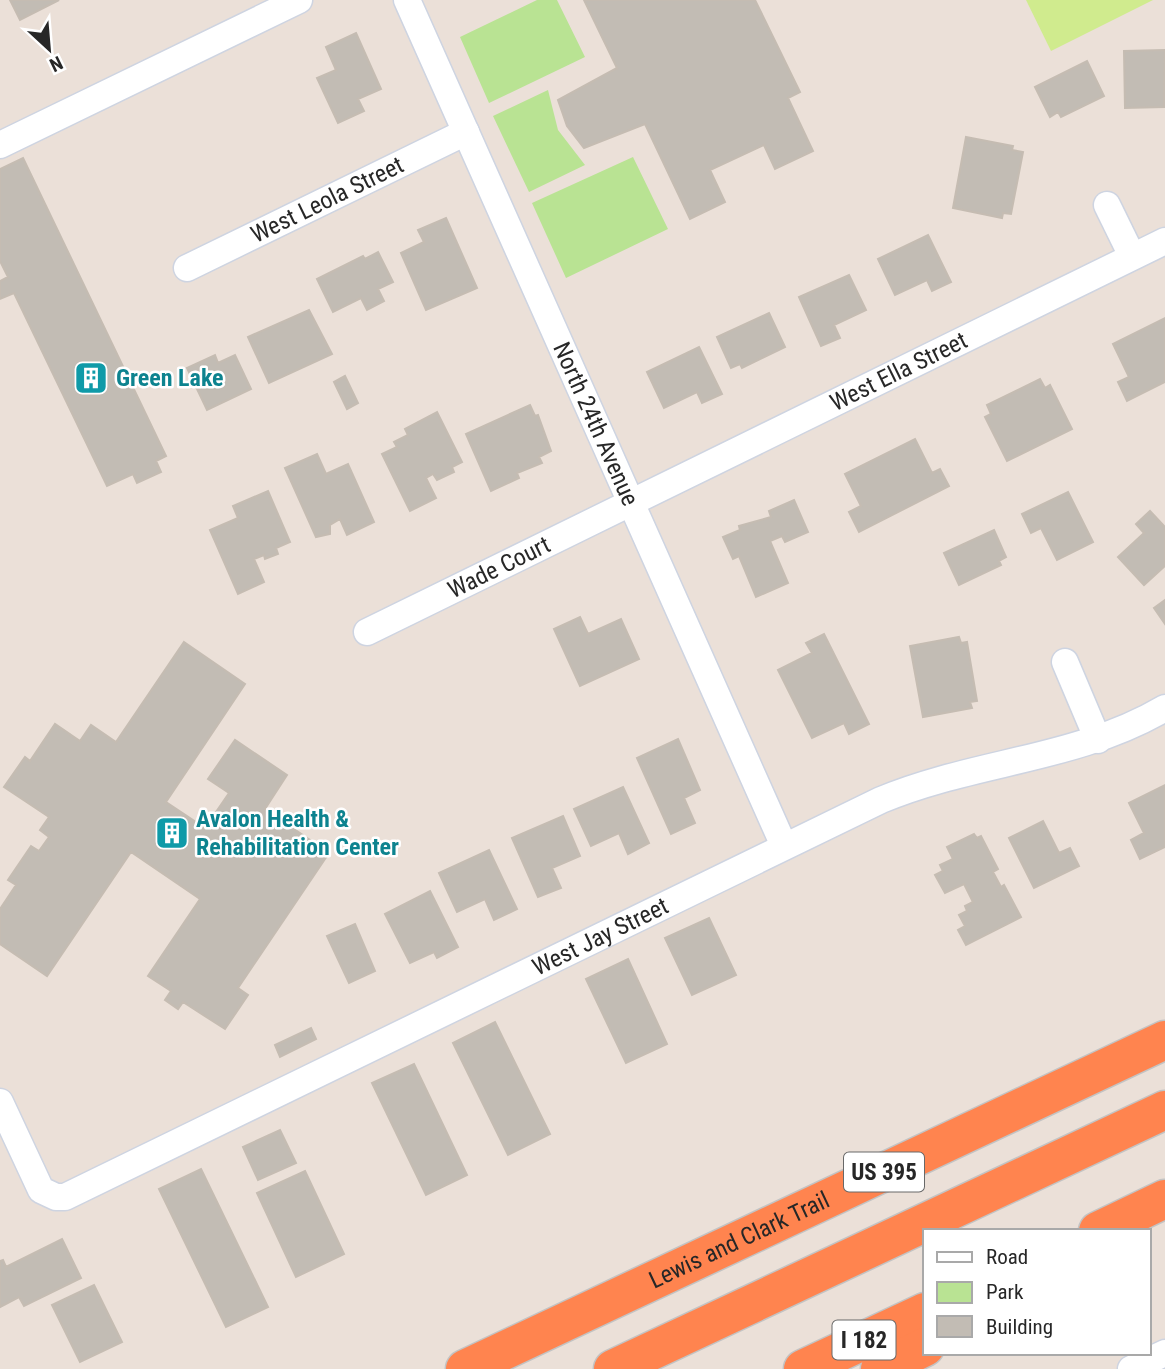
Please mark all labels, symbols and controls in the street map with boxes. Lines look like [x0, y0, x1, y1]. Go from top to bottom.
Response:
north arrow [14, 14, 84, 84]
text: N [46, 51, 67, 77]
street label: West Leola Street [246, 151, 408, 249]
street label: West Ella Street [826, 326, 972, 417]
street label: North 24th Avenue [547, 338, 644, 510]
building icon: Green Lake [72, 359, 110, 397]
place label: Green Lake [116, 364, 224, 392]
street label: Wade Court [443, 530, 555, 604]
place label: Avalon Health & Rehabilitation Center [196, 805, 399, 861]
building icon: Avalon Health & Rehabilitation Center [153, 814, 191, 852]
street label: West Jay Street [528, 892, 673, 981]
road number: US 395 [844, 1152, 924, 1191]
street label: Lewis and Clark Trail [645, 1186, 834, 1294]
legend [923, 1229, 1151, 1355]
text: Road [986, 1245, 1028, 1269]
text: Park [986, 1280, 1024, 1304]
text: Building [986, 1315, 1053, 1339]
road number: I 182 [832, 1320, 896, 1359]

